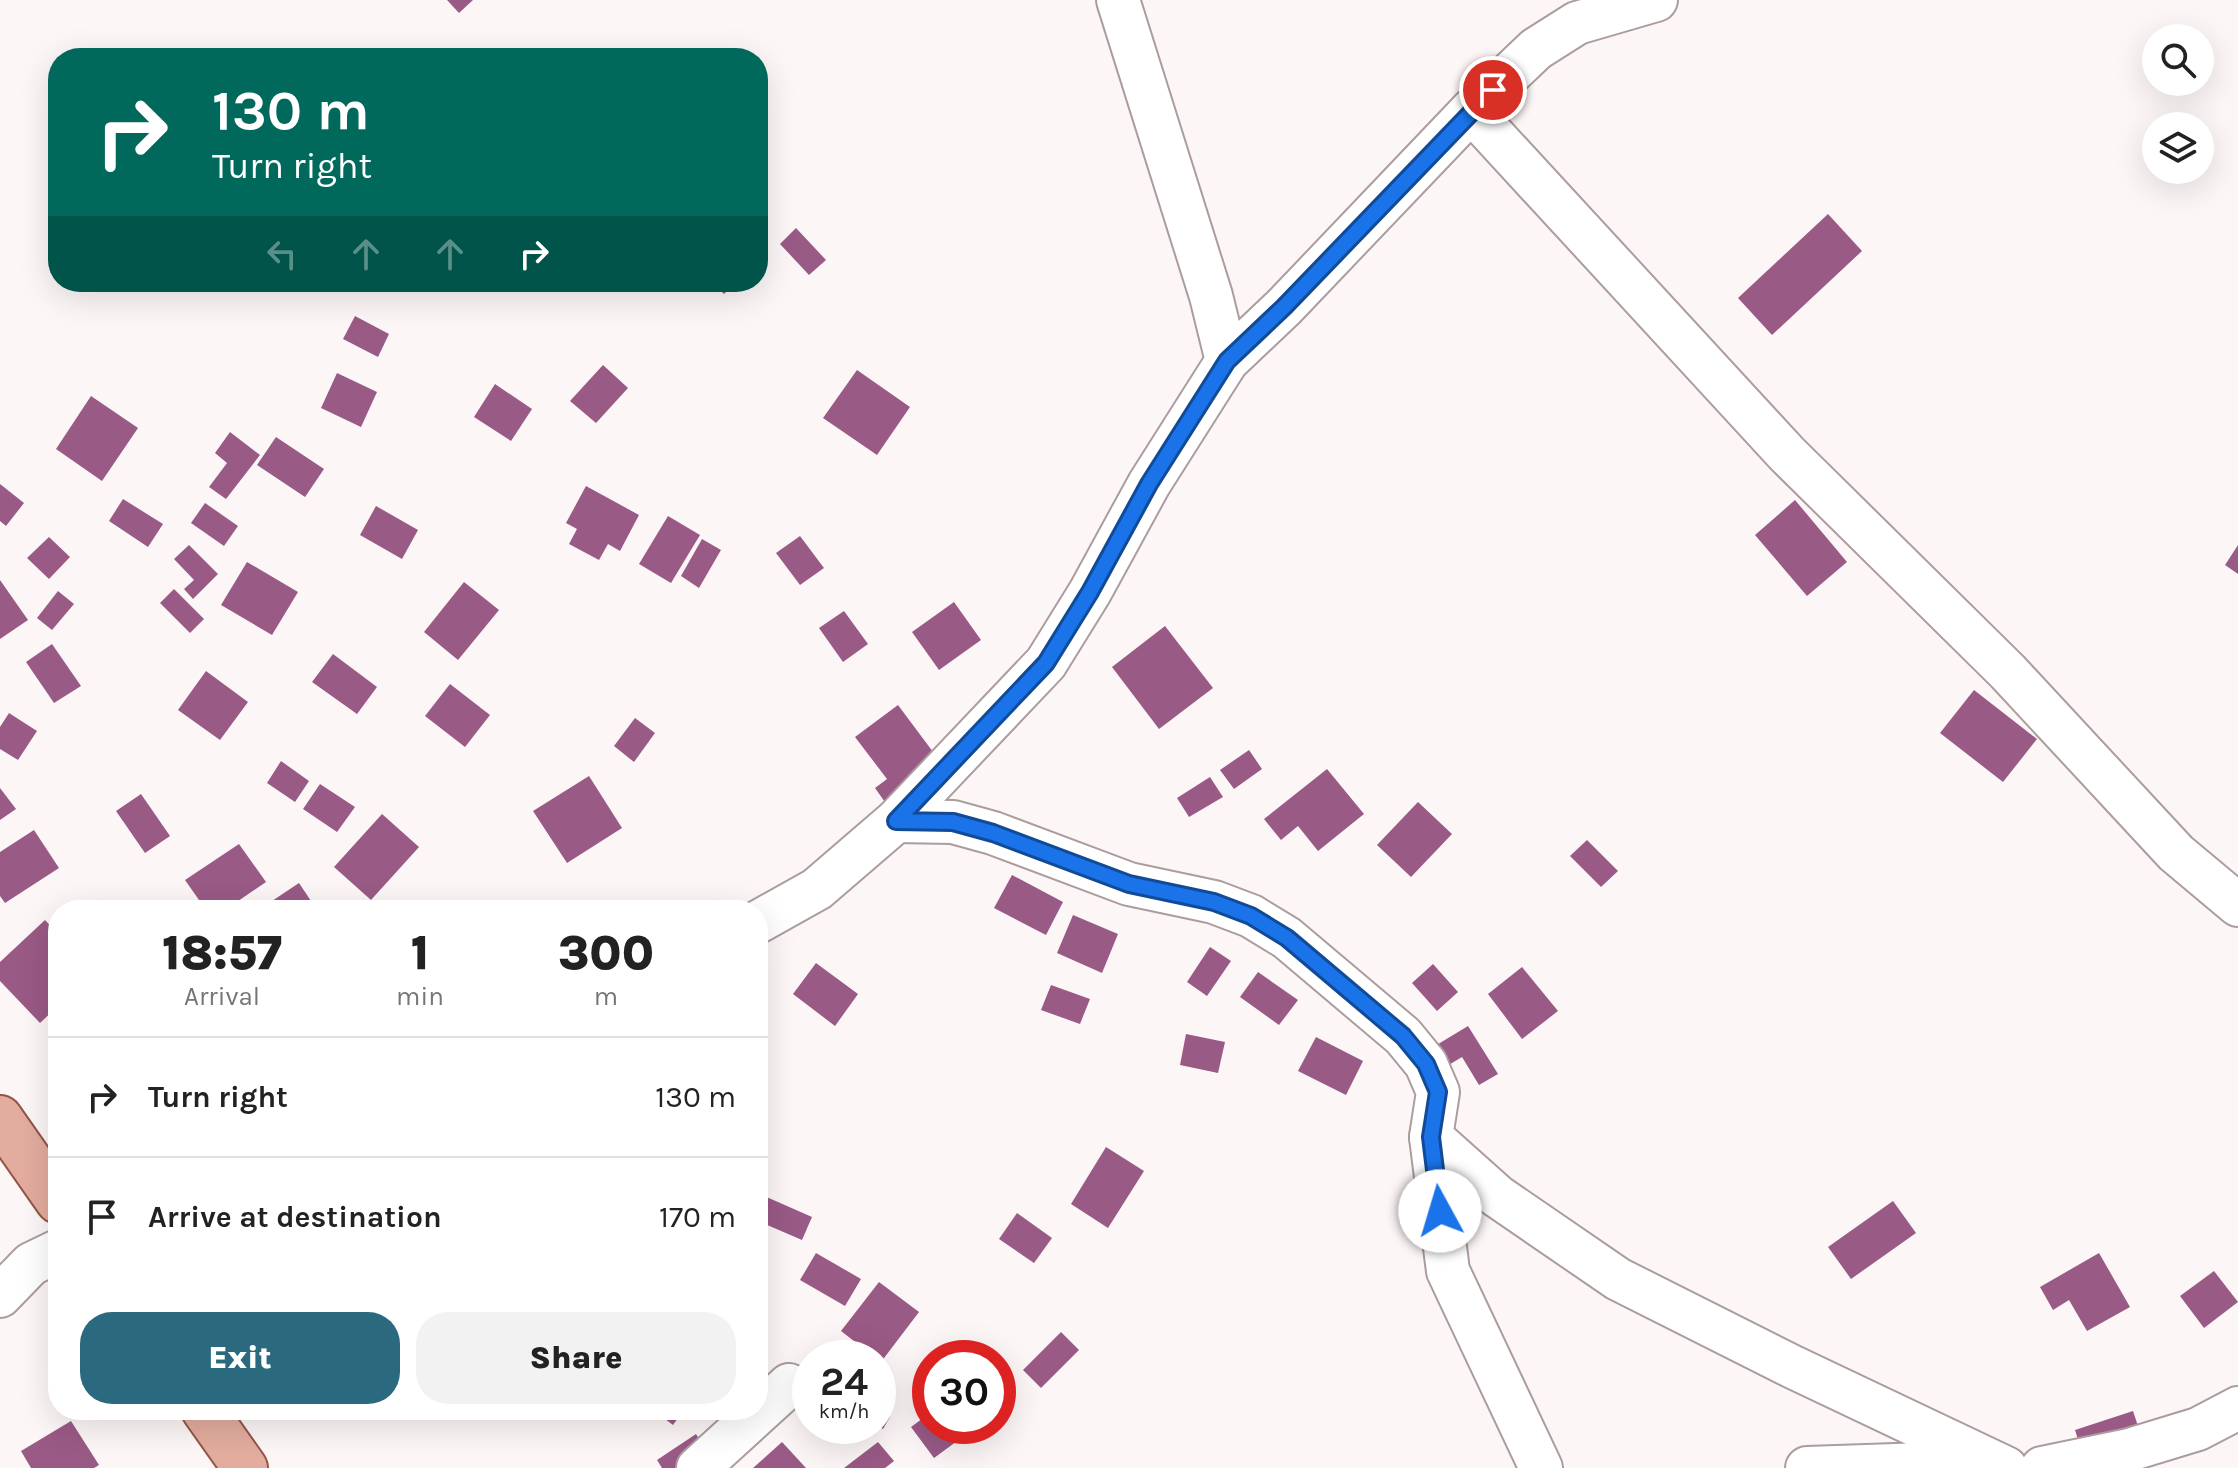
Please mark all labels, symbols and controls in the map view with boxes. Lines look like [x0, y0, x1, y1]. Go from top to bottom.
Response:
map controls [2142, 24, 2214, 184]
button: search [2142, 24, 2214, 96]
pin [1459, 56, 1527, 124]
icon: arrive [1471, 68, 1515, 112]
text: 130 m [212, 78, 370, 143]
icon: right [80, 80, 184, 184]
button: layers [2142, 112, 2214, 184]
text: Turn right [212, 145, 372, 187]
icon: left [260, 232, 304, 276]
icon: ahead [344, 232, 388, 276]
icon: ahead [428, 232, 472, 276]
icon: right [512, 232, 556, 276]
text: 18:57 [162, 925, 282, 981]
text: 1 [411, 925, 429, 981]
text: 300 [558, 925, 654, 981]
text: Arrival [184, 981, 260, 1012]
text: min [396, 981, 444, 1012]
text: m [594, 981, 618, 1012]
icon: right [80, 1075, 124, 1119]
text: Turn right [148, 1079, 288, 1115]
text: 130 m [655, 1079, 736, 1115]
position arrow [1398, 1169, 1482, 1253]
icon: arrive [80, 1195, 124, 1239]
text: Arrive at destination [148, 1199, 442, 1235]
text: 170 m [659, 1199, 736, 1235]
button: Exit [80, 1312, 400, 1404]
button: Share [416, 1312, 736, 1404]
speed limit sign: 30 [912, 1340, 1016, 1444]
text: 24 [820, 1358, 868, 1405]
text: km/h [819, 1400, 869, 1423]

